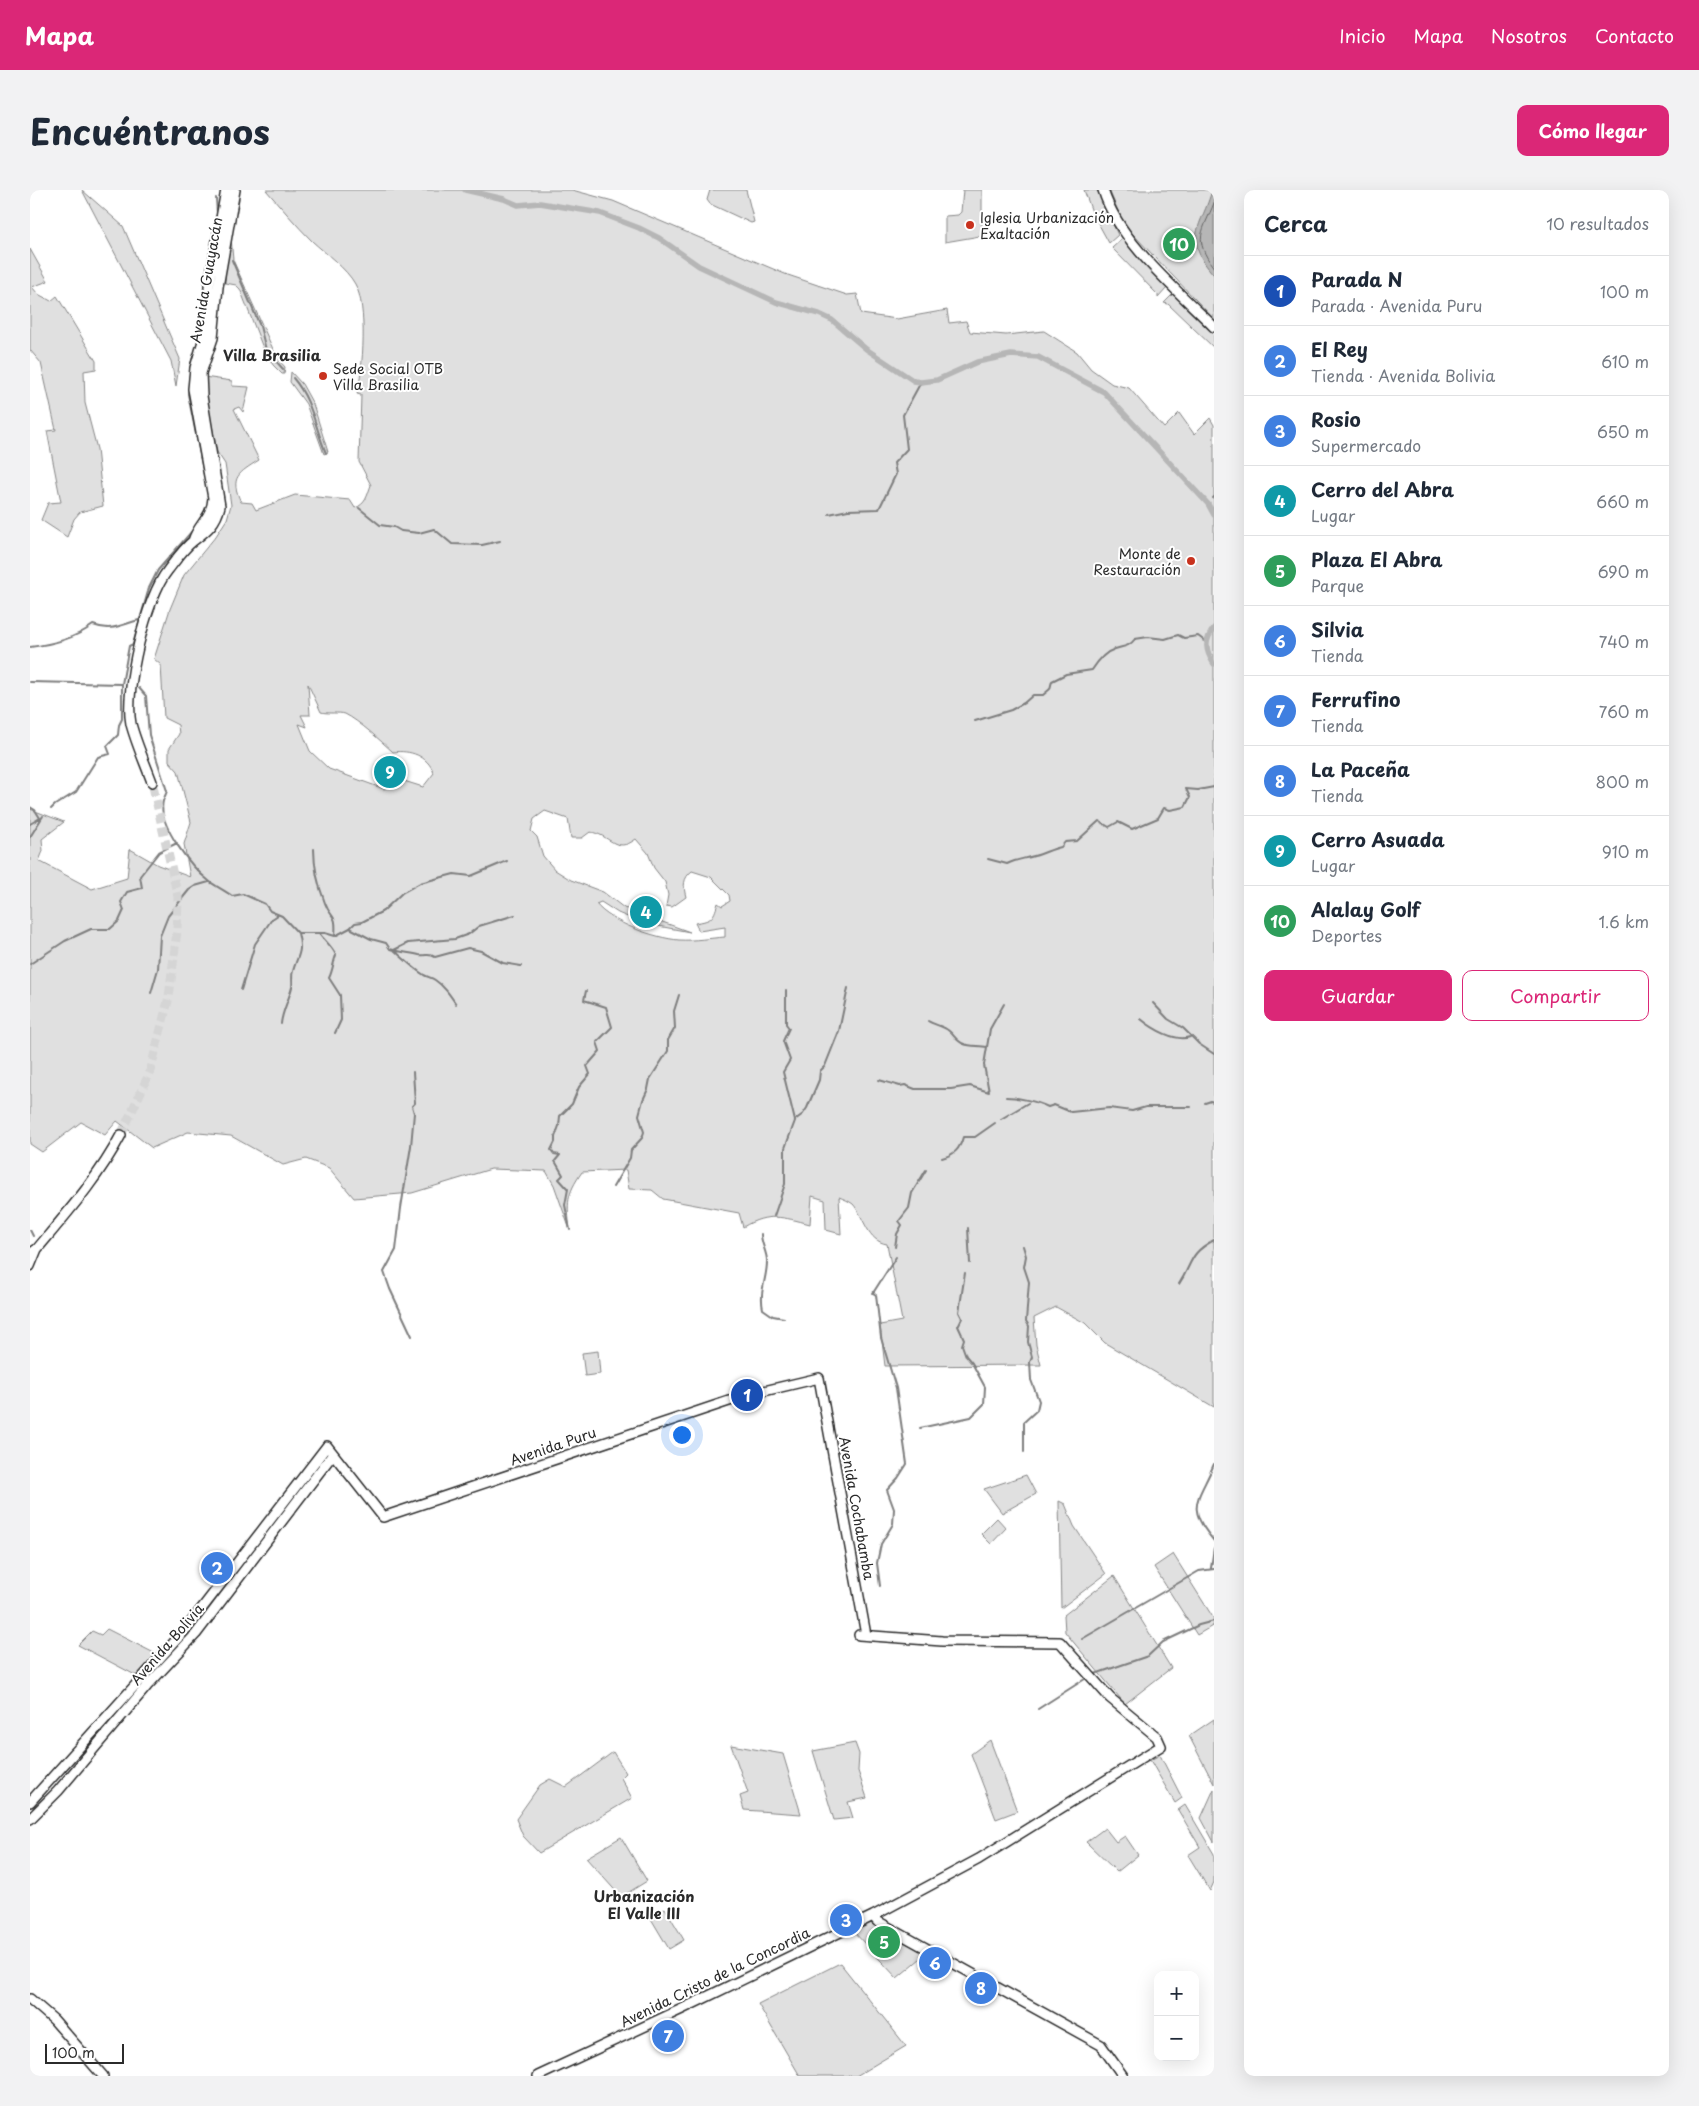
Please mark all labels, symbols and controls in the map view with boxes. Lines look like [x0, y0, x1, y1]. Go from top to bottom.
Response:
text: Mapa [25, 17, 94, 53]
text: Inicio [1339, 22, 1386, 49]
text: Mapa [1414, 22, 1463, 49]
text: Nosotros [1491, 22, 1567, 49]
text: Contacto [1595, 22, 1674, 49]
text: Encuéntranos [30, 104, 270, 157]
button: Cómo llegar [1517, 105, 1669, 156]
place label: Iglesia Urbanización Exaltación [980, 207, 1114, 244]
text: Cerca [1264, 207, 1328, 239]
text: 10 resultados [1546, 211, 1649, 235]
street label: Avenida Guayacán [185, 215, 227, 345]
marker: Iglesia Urbanización Exaltación [964, 219, 976, 231]
pin: 10 [1163, 225, 1195, 263]
text: Parada N [1311, 265, 1403, 293]
text: 1 [1276, 279, 1284, 303]
text: 100 m [1600, 279, 1649, 303]
text: Parada · Avenida Puru [1311, 293, 1482, 317]
text: El Rey [1311, 335, 1368, 363]
district label: Villa Brasilia [223, 343, 322, 366]
text: 2 [1274, 349, 1286, 373]
text: 610 m [1601, 349, 1649, 373]
place label: Sede Social OTB Villa Brasilia [333, 358, 443, 395]
text: Tienda · Avenida Bolivia [1311, 363, 1495, 387]
marker: Sede Social OTB Villa Brasilia [317, 370, 329, 382]
text: Rosio [1311, 405, 1361, 433]
text: 3 [1275, 419, 1285, 443]
text: 650 m [1597, 419, 1649, 443]
text: Supermercado [1311, 433, 1421, 457]
text: Cerro del Abra [1311, 475, 1454, 503]
text: 4 [1275, 489, 1285, 513]
text: 660 m [1596, 489, 1649, 513]
text: Lugar [1311, 503, 1355, 527]
place label: Monte de Restauración [1093, 543, 1181, 580]
text: Plaza El Abra [1311, 545, 1443, 573]
marker: Monte de Restauración [1185, 555, 1197, 567]
text: 5 [1275, 559, 1285, 583]
text: 690 m [1598, 559, 1649, 583]
text: Parque [1311, 573, 1364, 597]
text: Silvia [1311, 615, 1364, 643]
text: 6 [1274, 629, 1286, 653]
text: 740 m [1599, 629, 1649, 653]
text: Tienda [1311, 643, 1364, 667]
text: Ferrufino [1311, 685, 1400, 713]
text: 7 [1275, 699, 1285, 723]
text: 760 m [1599, 699, 1649, 723]
text: Tienda [1311, 713, 1364, 737]
pin: 9 [374, 753, 406, 791]
text: La Paceña [1311, 755, 1410, 783]
text: 8 [1275, 769, 1285, 793]
text: 800 m [1596, 769, 1649, 793]
text: Tienda [1311, 783, 1364, 807]
text: Cerro Asuada [1311, 825, 1445, 853]
text: 9 [1275, 839, 1285, 863]
text: 910 m [1602, 839, 1649, 863]
text: Lugar [1311, 853, 1355, 877]
pin: 4 [630, 893, 662, 931]
text: Alalay Golf [1311, 895, 1420, 923]
text: 10 [1270, 909, 1290, 933]
text: 1.6 km [1598, 909, 1649, 933]
text: Deportes [1311, 923, 1382, 947]
button: Guardar [1264, 970, 1452, 1021]
button: Compartir [1462, 970, 1649, 1021]
pin: 1 [731, 1376, 763, 1414]
street label: Avenida Puru [507, 1421, 599, 1471]
your location [669, 1422, 695, 1448]
street label: Avenida Cochabamba [834, 1435, 880, 1582]
pin: 2 [201, 1549, 233, 1587]
street label: Avenida Bolivia [126, 1598, 209, 1689]
district label: Urbanización El Valle III [594, 1884, 694, 1924]
pin: 3 [830, 1901, 862, 1939]
street label: Avenida Cristo de la Concordia [617, 1922, 814, 2032]
pin: 5 [868, 1923, 900, 1961]
pin: 6 [919, 1944, 951, 1982]
pin: 8 [965, 1969, 997, 2007]
map controls [1154, 1971, 1199, 2061]
button: + [1154, 1971, 1199, 2016]
button: − [1154, 2016, 1199, 2061]
pin: 7 [652, 2017, 684, 2055]
scale bar [45, 2041, 124, 2064]
text: 100 m [52, 2042, 95, 2063]

